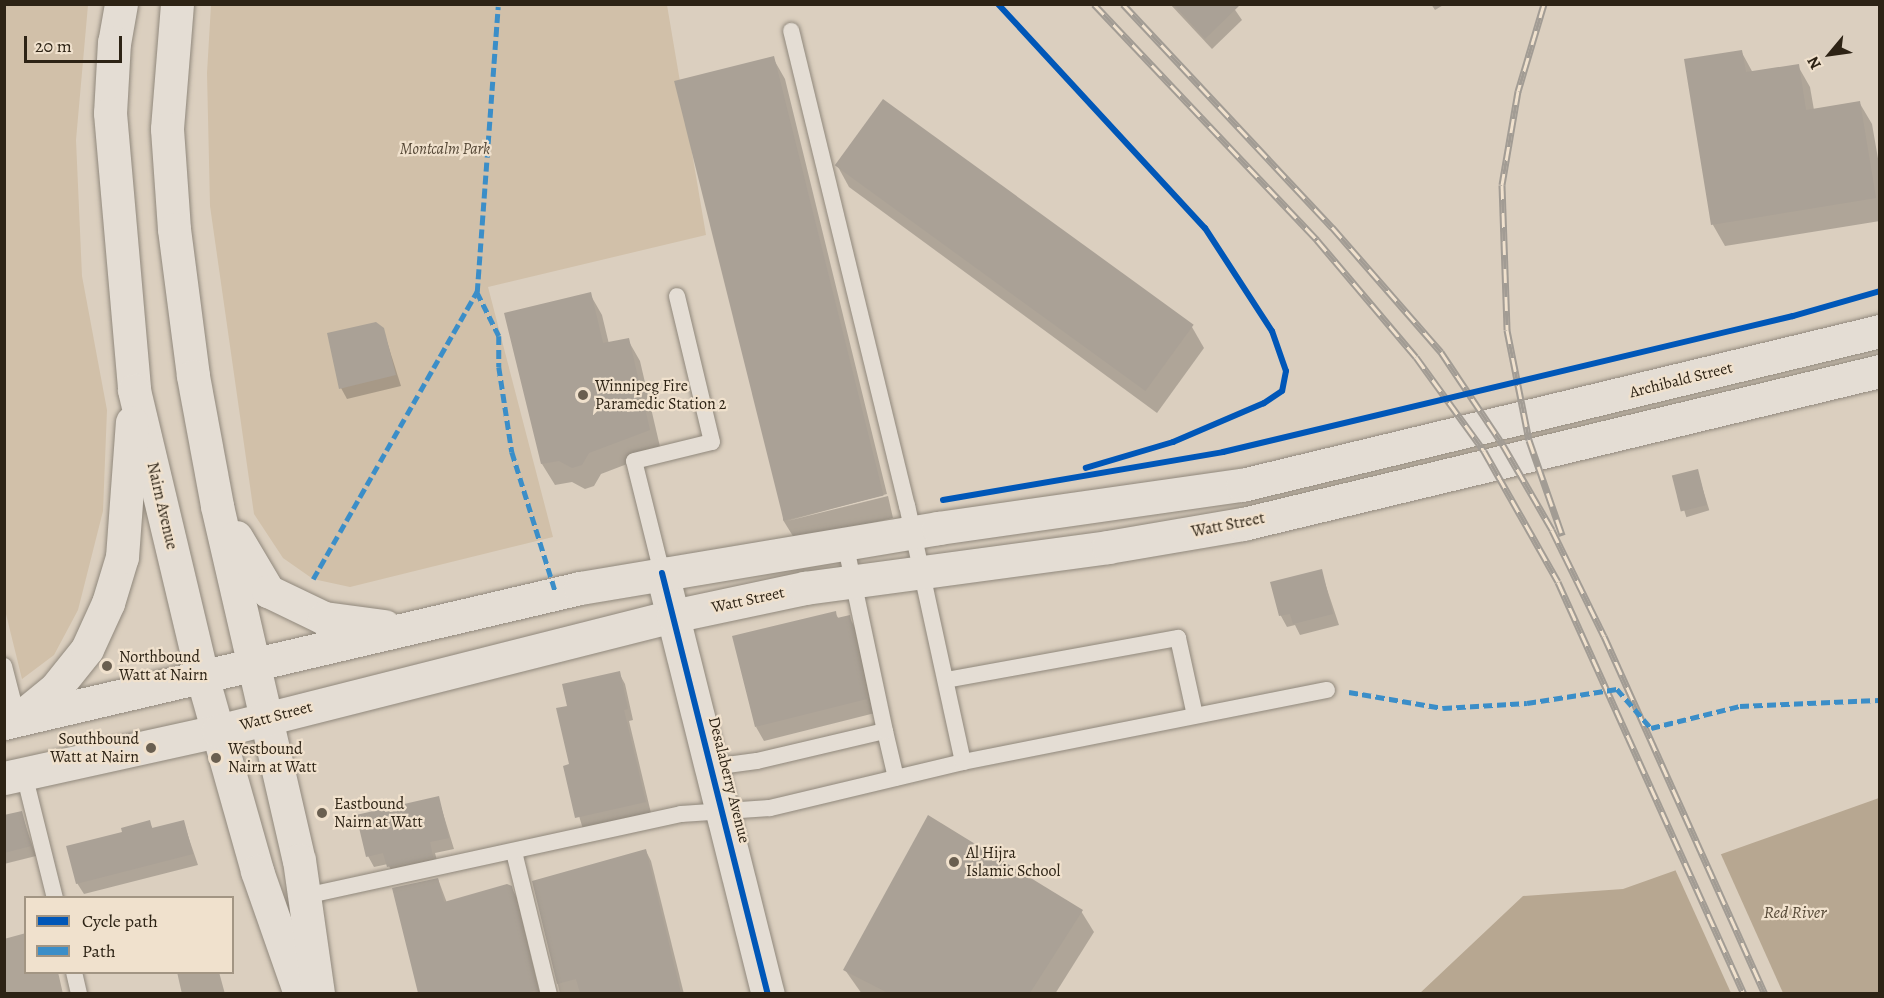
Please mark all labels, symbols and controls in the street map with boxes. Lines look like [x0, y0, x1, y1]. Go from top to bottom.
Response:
scale bar [27, 24, 124, 62]
north arrow [1800, 24, 1860, 84]
text: 20 m [35, 34, 72, 58]
text: N [1802, 52, 1827, 73]
park label: Montcalm Park [400, 139, 490, 159]
street label: Archibald Street [1628, 358, 1734, 402]
place label: Winnipeg Fire Paramedic Station 2 [595, 376, 726, 414]
marker: Winnipeg Fire Paramedic Station 2 [576, 388, 590, 402]
street label: Nairn Avenue [143, 461, 181, 551]
street label: Watt Street [1190, 509, 1266, 541]
street label: Watt Street [710, 583, 786, 617]
place label: Northbound Watt at Nairn [119, 647, 208, 685]
marker: Northbound Watt at Nairn [100, 659, 114, 673]
street label: Watt Street [238, 697, 314, 735]
street label: Desalaberry Avenue [704, 715, 754, 845]
place label: Southbound Watt at Nairn [50, 729, 139, 767]
place label: Westbound Nairn at Watt [228, 739, 317, 777]
marker: Southbound Watt at Nairn [144, 741, 158, 755]
marker: Westbound Nairn at Watt [209, 751, 223, 765]
place label: Eastbound Nairn at Watt [334, 794, 423, 832]
marker: Eastbound Nairn at Watt [315, 806, 329, 820]
place label: Al Hijra Islamic School [966, 843, 1060, 881]
marker: Al Hijra Islamic School [947, 855, 961, 869]
legend [24, 896, 234, 974]
water label: Red River [1764, 901, 1826, 923]
text: Cycle path [82, 909, 158, 933]
text: Path [82, 939, 116, 963]

